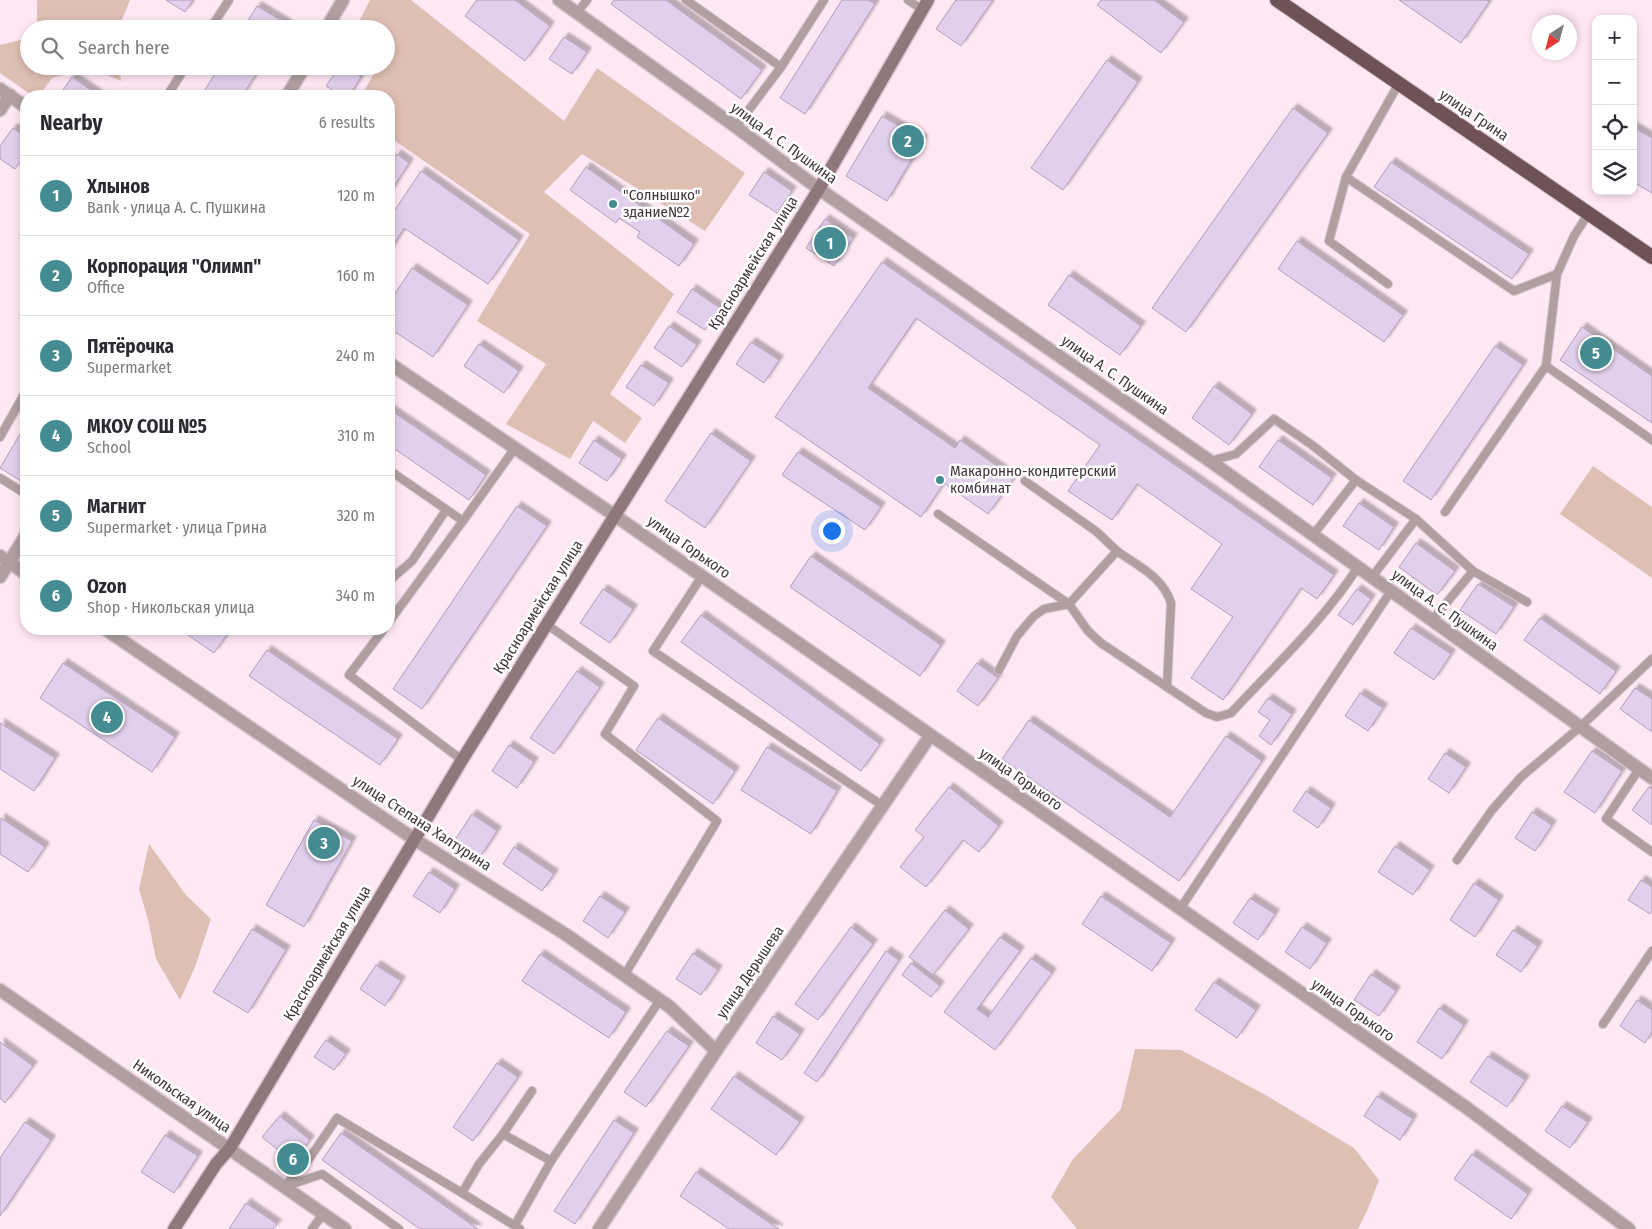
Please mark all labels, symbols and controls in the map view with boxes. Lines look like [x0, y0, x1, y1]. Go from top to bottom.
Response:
north arrow [1532, 15, 1577, 60]
map controls [1592, 15, 1637, 195]
button: + [1592, 15, 1637, 60]
search box [20, 20, 395, 75]
icon: search [38, 34, 66, 62]
text: Search here [78, 36, 170, 59]
button: − [1592, 60, 1637, 105]
street label: улица Грина [1436, 85, 1512, 145]
street label: улица А. С. Пушкина [727, 98, 841, 188]
button: locate [1592, 105, 1637, 150]
text: Nearby [40, 110, 102, 136]
text: 6 results [319, 113, 375, 132]
pin: 2 [892, 122, 924, 160]
button: layers [1592, 150, 1637, 195]
text: Хлынов [87, 175, 150, 198]
text: 1 [53, 186, 59, 205]
text: 120 m [337, 186, 375, 205]
place label: "Солнышко" здание№2 [623, 186, 700, 221]
street label: Красноармейская улица [704, 193, 802, 333]
text: Bank · улица А. С. Пушкина [87, 198, 266, 217]
marker: "Солнышко" здание№2 [607, 198, 619, 210]
pin: 1 [814, 224, 846, 262]
text: Корпорация "Олимп" [87, 255, 261, 278]
text: 2 [52, 266, 60, 285]
text: 160 m [336, 266, 375, 285]
text: Office [87, 278, 125, 297]
street label: улица А. С. Пушкина [1058, 331, 1172, 419]
pin: 5 [1580, 334, 1612, 372]
text: Пятёрочка [87, 335, 174, 358]
text: 3 [52, 346, 60, 365]
text: 240 m [336, 346, 375, 365]
text: Supermarket [87, 358, 171, 377]
text: МКОУ СОШ №5 [87, 415, 207, 438]
text: 4 [52, 426, 60, 445]
text: 310 m [338, 426, 375, 445]
text: School [87, 438, 131, 457]
place label: Макаронно-кондитерский комбинат [950, 462, 1117, 497]
marker: Макаронно-кондитерский комбинат [934, 474, 946, 486]
text: Магнит [87, 495, 146, 518]
text: 5 [52, 506, 60, 525]
text: 320 m [336, 506, 375, 525]
street label: улица Горького [644, 512, 734, 582]
text: Supermarket · улица Грина [87, 518, 267, 537]
your location [819, 518, 845, 544]
street label: Красноармейская улица [489, 537, 587, 677]
street label: улица А. С. Пушкина [1388, 565, 1502, 655]
text: Ozon [87, 575, 127, 598]
text: 6 [52, 586, 60, 605]
text: 340 m [336, 586, 375, 605]
text: Shop · Никольская улица [87, 598, 254, 617]
pin: 4 [91, 698, 123, 736]
street label: улица Горького [976, 744, 1066, 814]
street label: улица Степана Халтурина [349, 771, 495, 875]
pin: 3 [308, 824, 340, 862]
street label: Красноармейская улица [280, 882, 374, 1024]
street label: улица Дерышева [712, 922, 788, 1022]
street label: улица Горького [1308, 975, 1398, 1045]
street label: Никольская улица [130, 1055, 234, 1137]
pin: 6 [277, 1140, 309, 1178]

